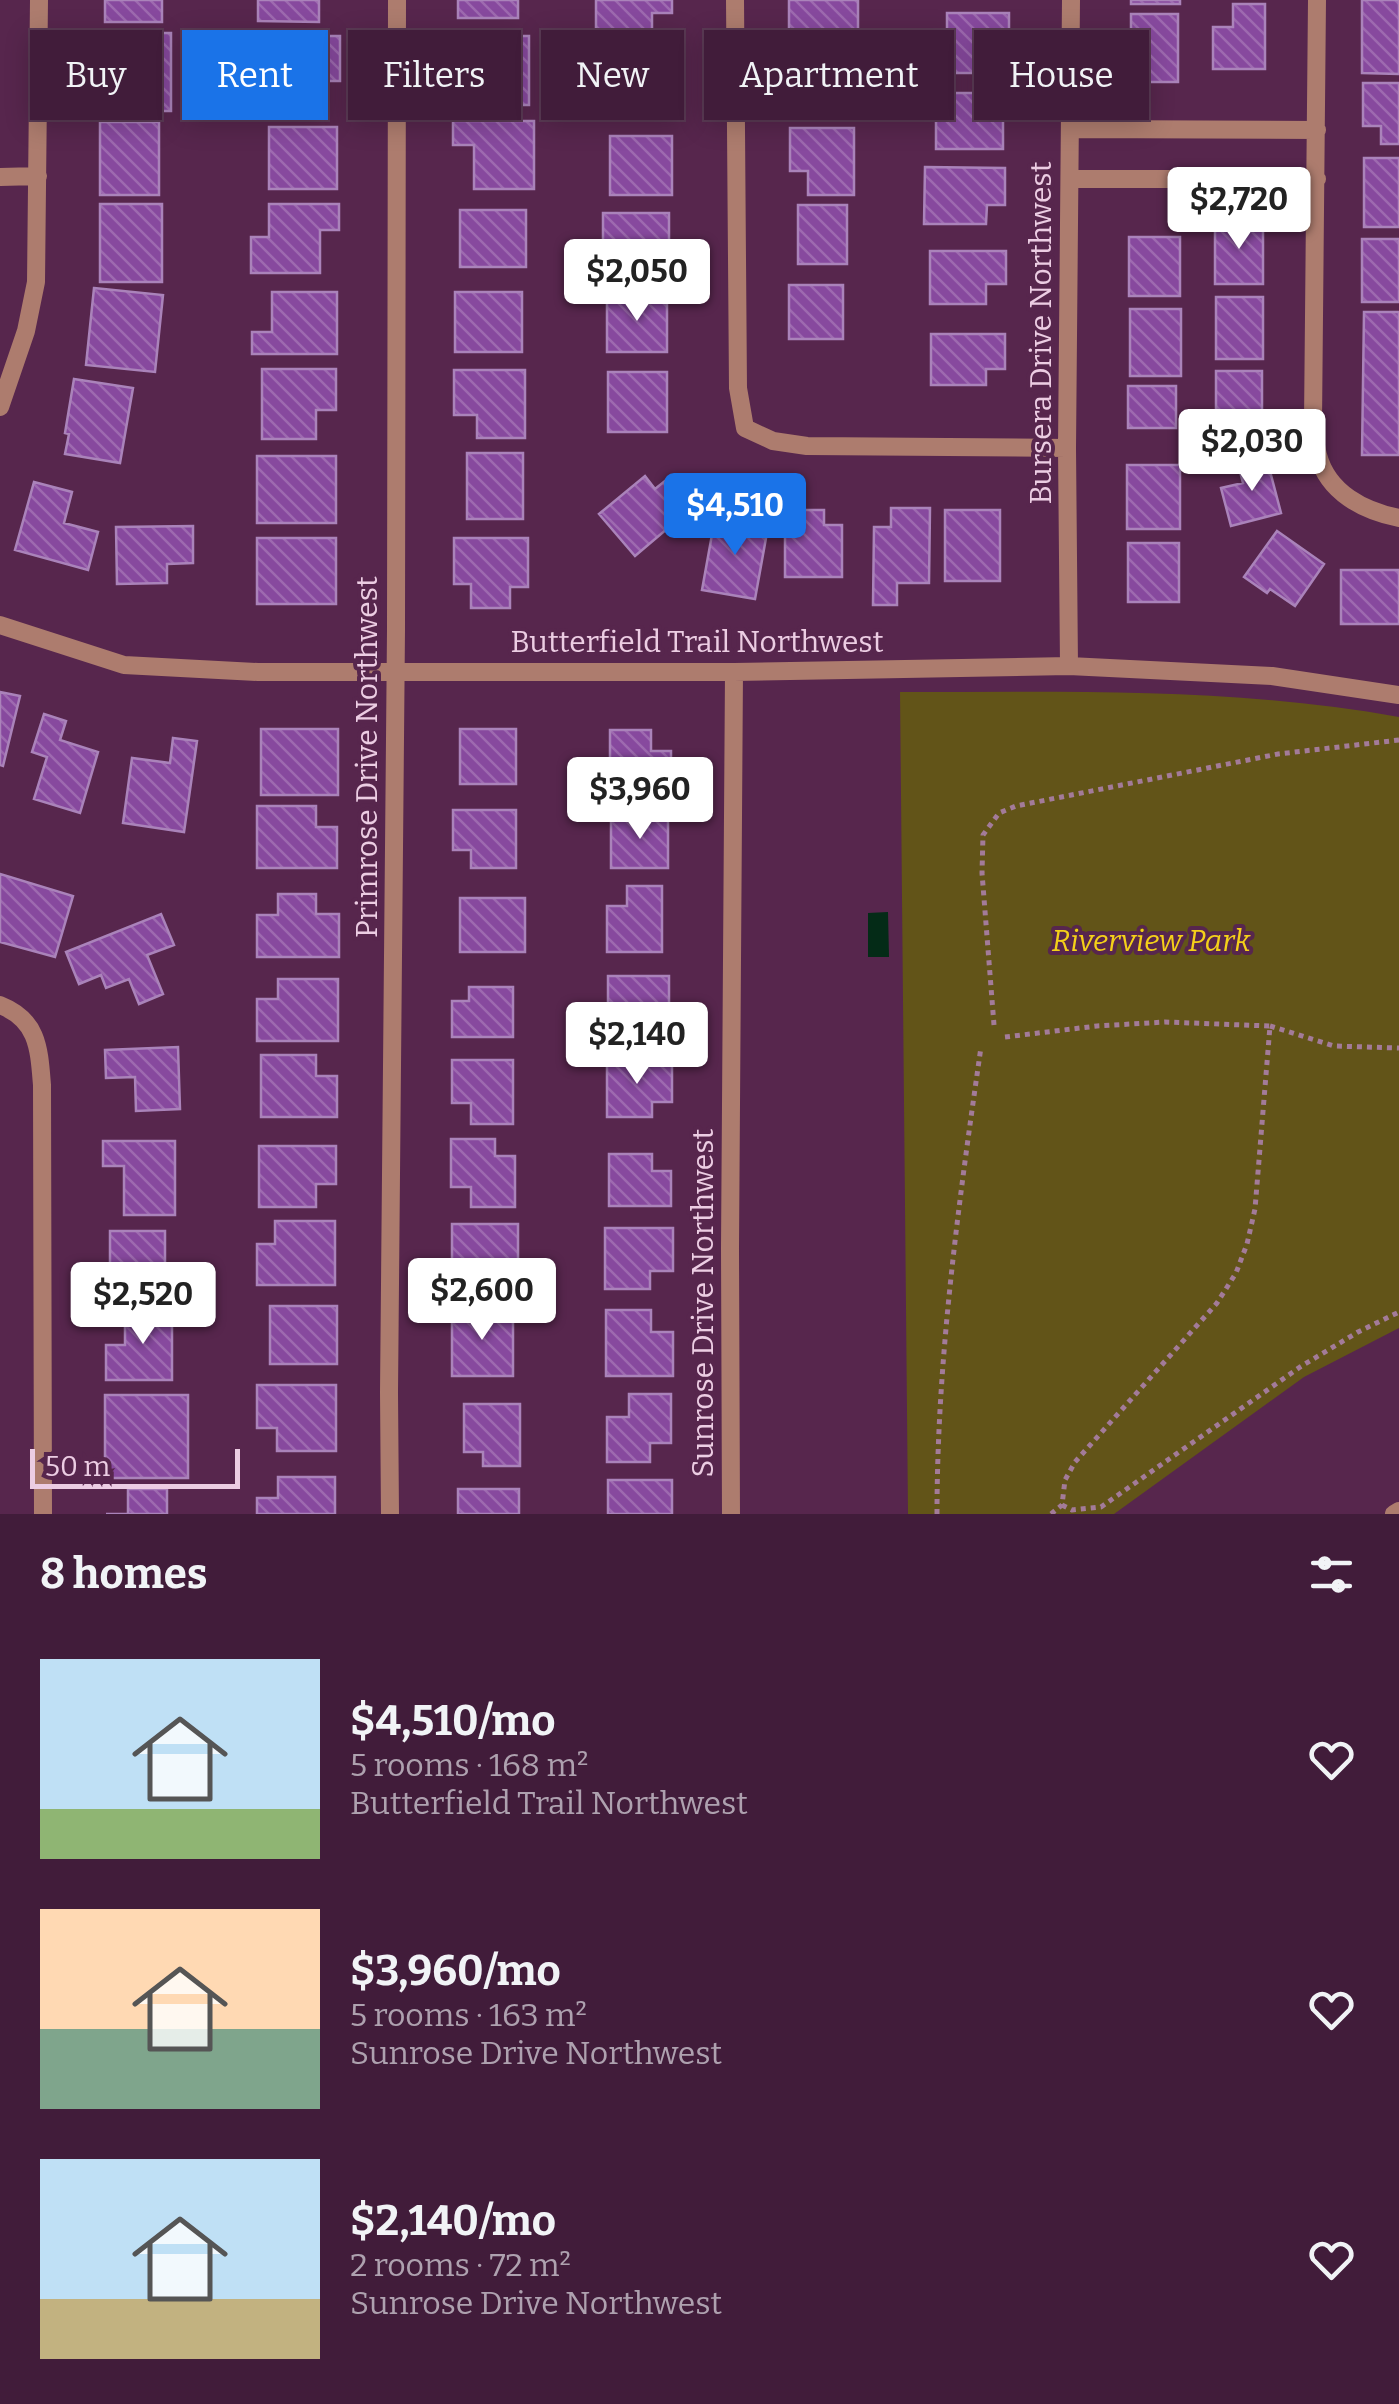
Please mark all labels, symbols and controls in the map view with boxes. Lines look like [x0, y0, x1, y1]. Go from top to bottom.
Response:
chip: Buy [30, 30, 162, 120]
chip: Rent [182, 30, 328, 120]
chip: Filters [348, 30, 521, 120]
chip: New [541, 30, 684, 120]
chip: Apartment [704, 30, 954, 120]
chip: House [974, 30, 1149, 120]
street label: Bursera Drive Northwest [1023, 161, 1059, 505]
pin: $2,720 [1158, 167, 1320, 252]
text: $2,720 [1190, 180, 1288, 218]
pin: $2,050 [556, 239, 718, 324]
text: $2,050 [586, 252, 688, 290]
pin: $2,030 [1171, 409, 1333, 494]
text: $2,030 [1201, 422, 1303, 460]
pin: $4,510 [654, 473, 816, 558]
text: $4,510 [686, 486, 784, 524]
street label: Primrose Drive Northwest [349, 576, 385, 938]
street label: Butterfield Trail Northwest [511, 624, 884, 660]
pin: $3,960 [559, 757, 721, 842]
text: $3,960 [589, 770, 691, 808]
park label: Riverview Park [1051, 923, 1251, 959]
pin: $2,140 [556, 1002, 718, 1087]
text: $2,140 [588, 1015, 686, 1053]
street label: Sunrose Drive Northwest [685, 1128, 721, 1477]
pin: $2,600 [401, 1258, 563, 1343]
pin: $2,520 [62, 1262, 224, 1347]
text: $2,600 [430, 1271, 534, 1309]
text: $2,520 [93, 1275, 193, 1313]
scale bar [30, 1444, 240, 1488]
text: 50 m [45, 1450, 110, 1483]
icon: filters [1304, 1547, 1359, 1602]
text: 8 homes [40, 1549, 208, 1599]
text: $4,510/mo [350, 1696, 556, 1746]
icon: home [120, 1699, 240, 1819]
icon: heart [1304, 1732, 1359, 1787]
text: 5 rooms · 168 m² [350, 1746, 588, 1784]
text: Butterfield Trail Northwest [350, 1784, 748, 1822]
text: $3,960/mo [350, 1946, 561, 1996]
icon: home [120, 1949, 240, 2069]
icon: heart [1304, 1982, 1359, 2037]
text: 5 rooms · 163 m² [350, 1996, 587, 2034]
text: Sunrose Drive Northwest [350, 2034, 722, 2072]
text: $2,140/mo [350, 2196, 556, 2246]
icon: home [120, 2199, 240, 2319]
icon: heart [1304, 2232, 1359, 2287]
text: 2 rooms · 72 m² [350, 2246, 571, 2284]
text: Sunrose Drive Northwest [350, 2284, 722, 2322]

